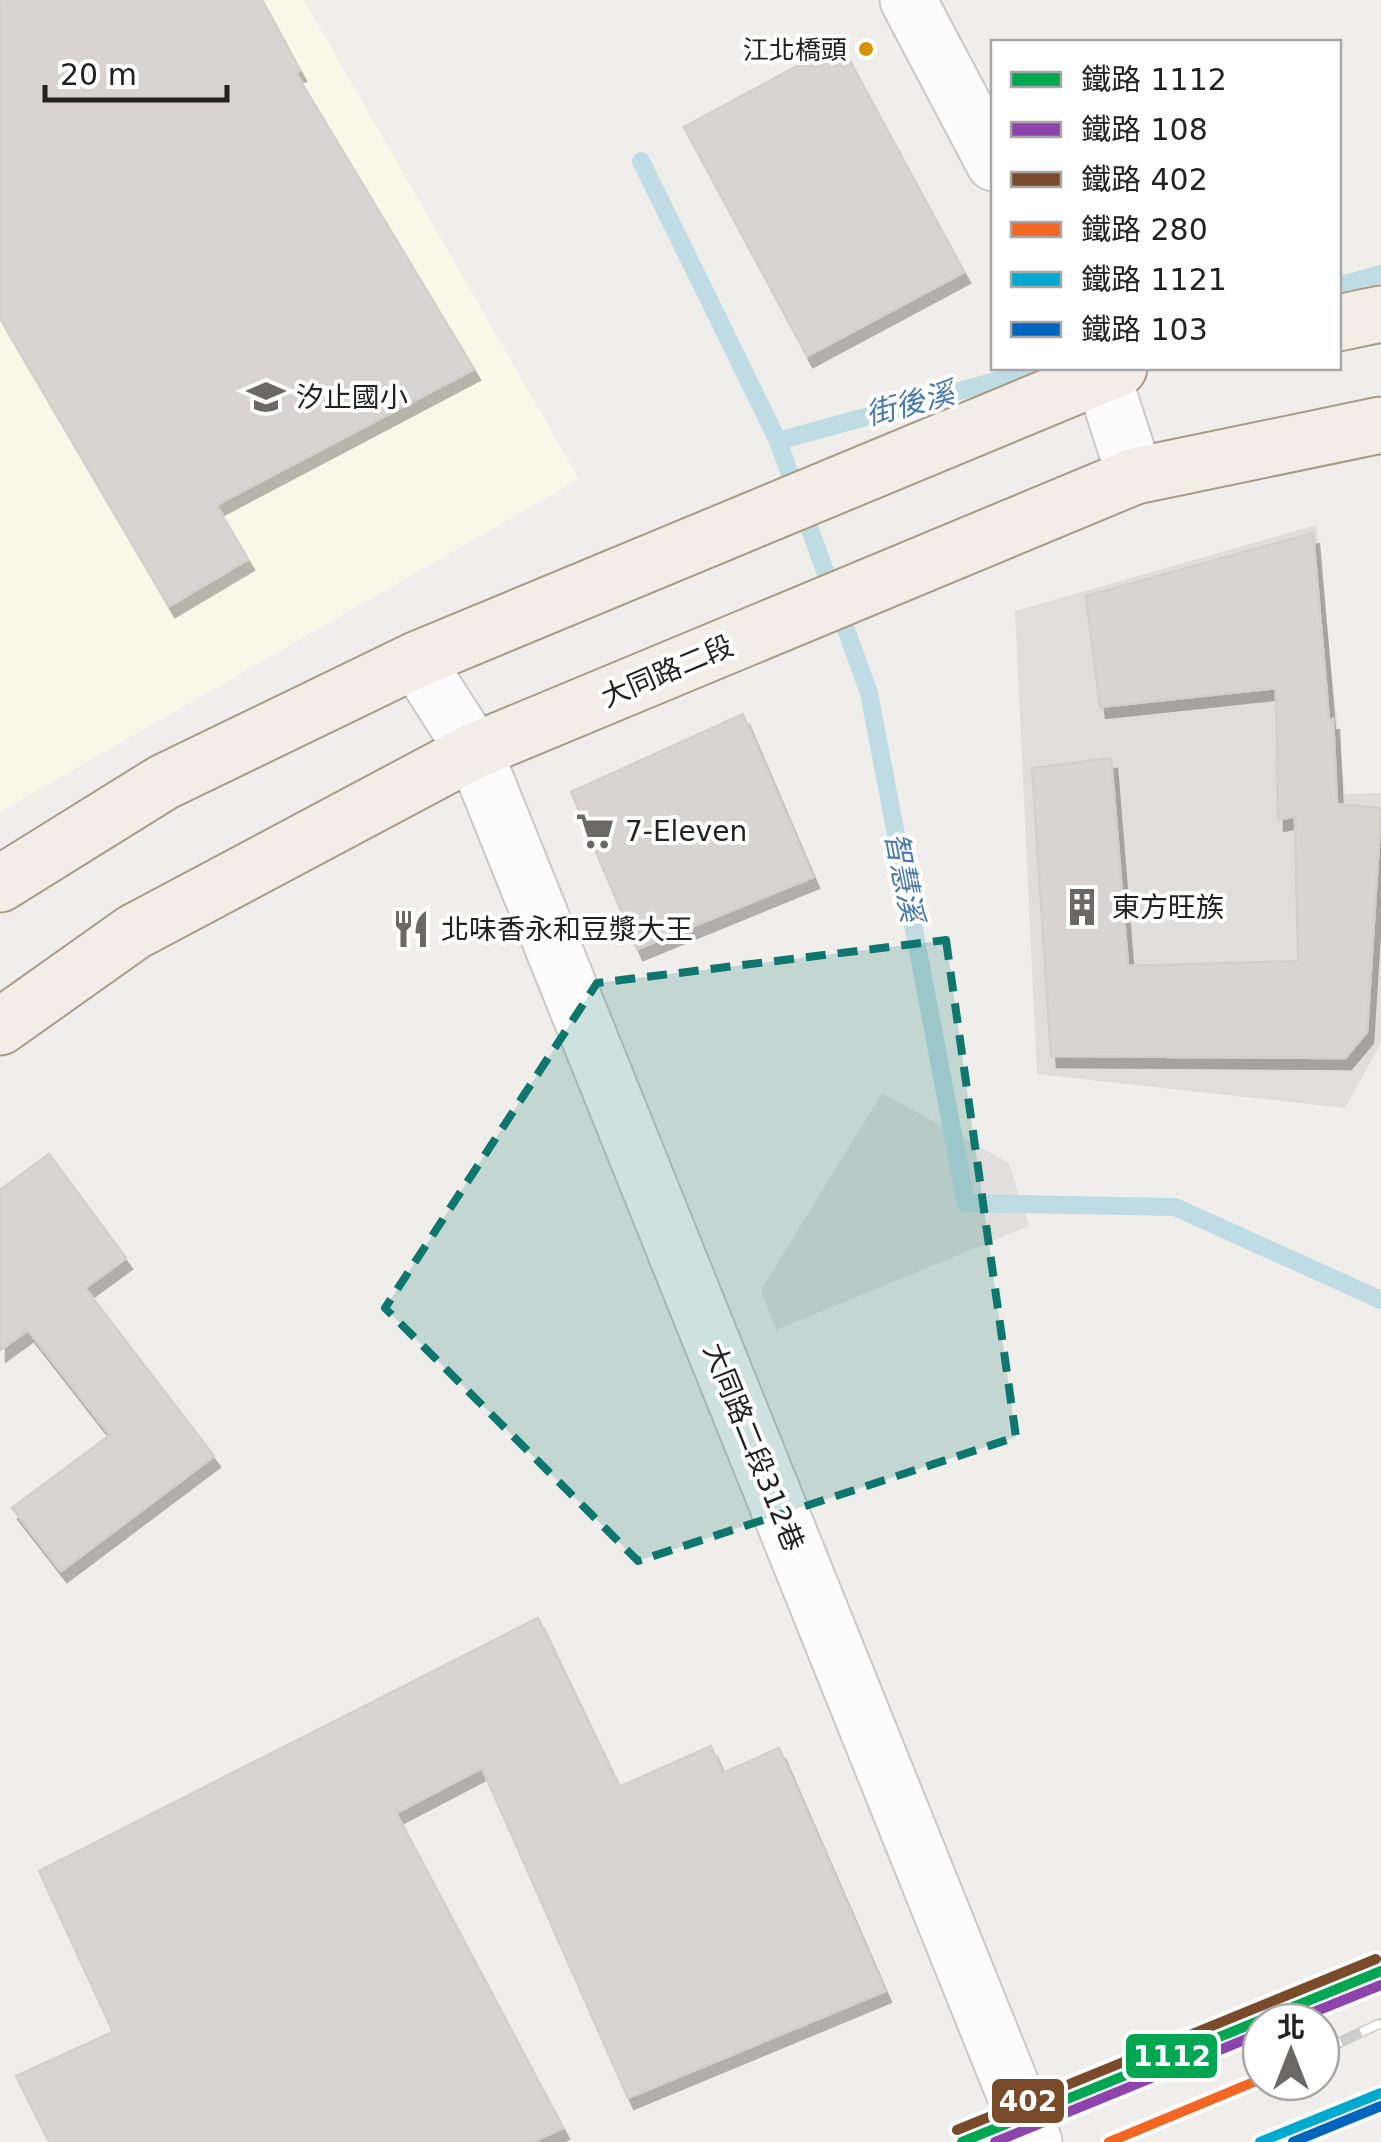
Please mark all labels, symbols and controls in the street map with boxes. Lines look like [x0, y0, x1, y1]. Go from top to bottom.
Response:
place label: 江北橋頭 [743, 35, 847, 65]
marker: 江北橋頭 [856, 39, 876, 59]
scale bar [45, 40, 228, 102]
legend [991, 40, 1341, 370]
text: 20 m [60, 57, 137, 92]
text: 鐵路 1112 [1081, 62, 1227, 97]
text: 鐵路 108 [1081, 112, 1208, 147]
text: 鐵路 402 [1081, 162, 1208, 197]
text: 鐵路 280 [1081, 212, 1208, 247]
text: 鐵路 1121 [1081, 262, 1227, 297]
text: 鐵路 103 [1081, 312, 1208, 347]
water label: 街後溪 [862, 374, 962, 432]
school or university icon: 汐止國小 [245, 376, 287, 418]
place label: 汐止國小 [296, 381, 408, 414]
street label: 大同路二段 [596, 629, 738, 714]
supermarket icon: 7-Eleven [574, 810, 616, 852]
place label: 7-Eleven [625, 815, 747, 848]
water label: 智慧溪 [879, 829, 931, 928]
building icon: 東方旺族 [1061, 886, 1103, 928]
place label: 東方旺族 [1112, 891, 1224, 924]
restaurant icon: 北味香永和豆漿大王 [390, 908, 432, 950]
place label: 北味香永和豆漿大王 [441, 913, 693, 946]
street label: 大同路二段312巷 [697, 1338, 810, 1556]
north arrow [1241, 2002, 1341, 2102]
text: 北 [1277, 2011, 1305, 2044]
line badge: 1112 [1124, 2032, 1219, 2080]
text: 1112 [1133, 2040, 1211, 2073]
line badge: 402 [990, 2077, 1066, 2125]
text: 402 [999, 2085, 1057, 2118]

